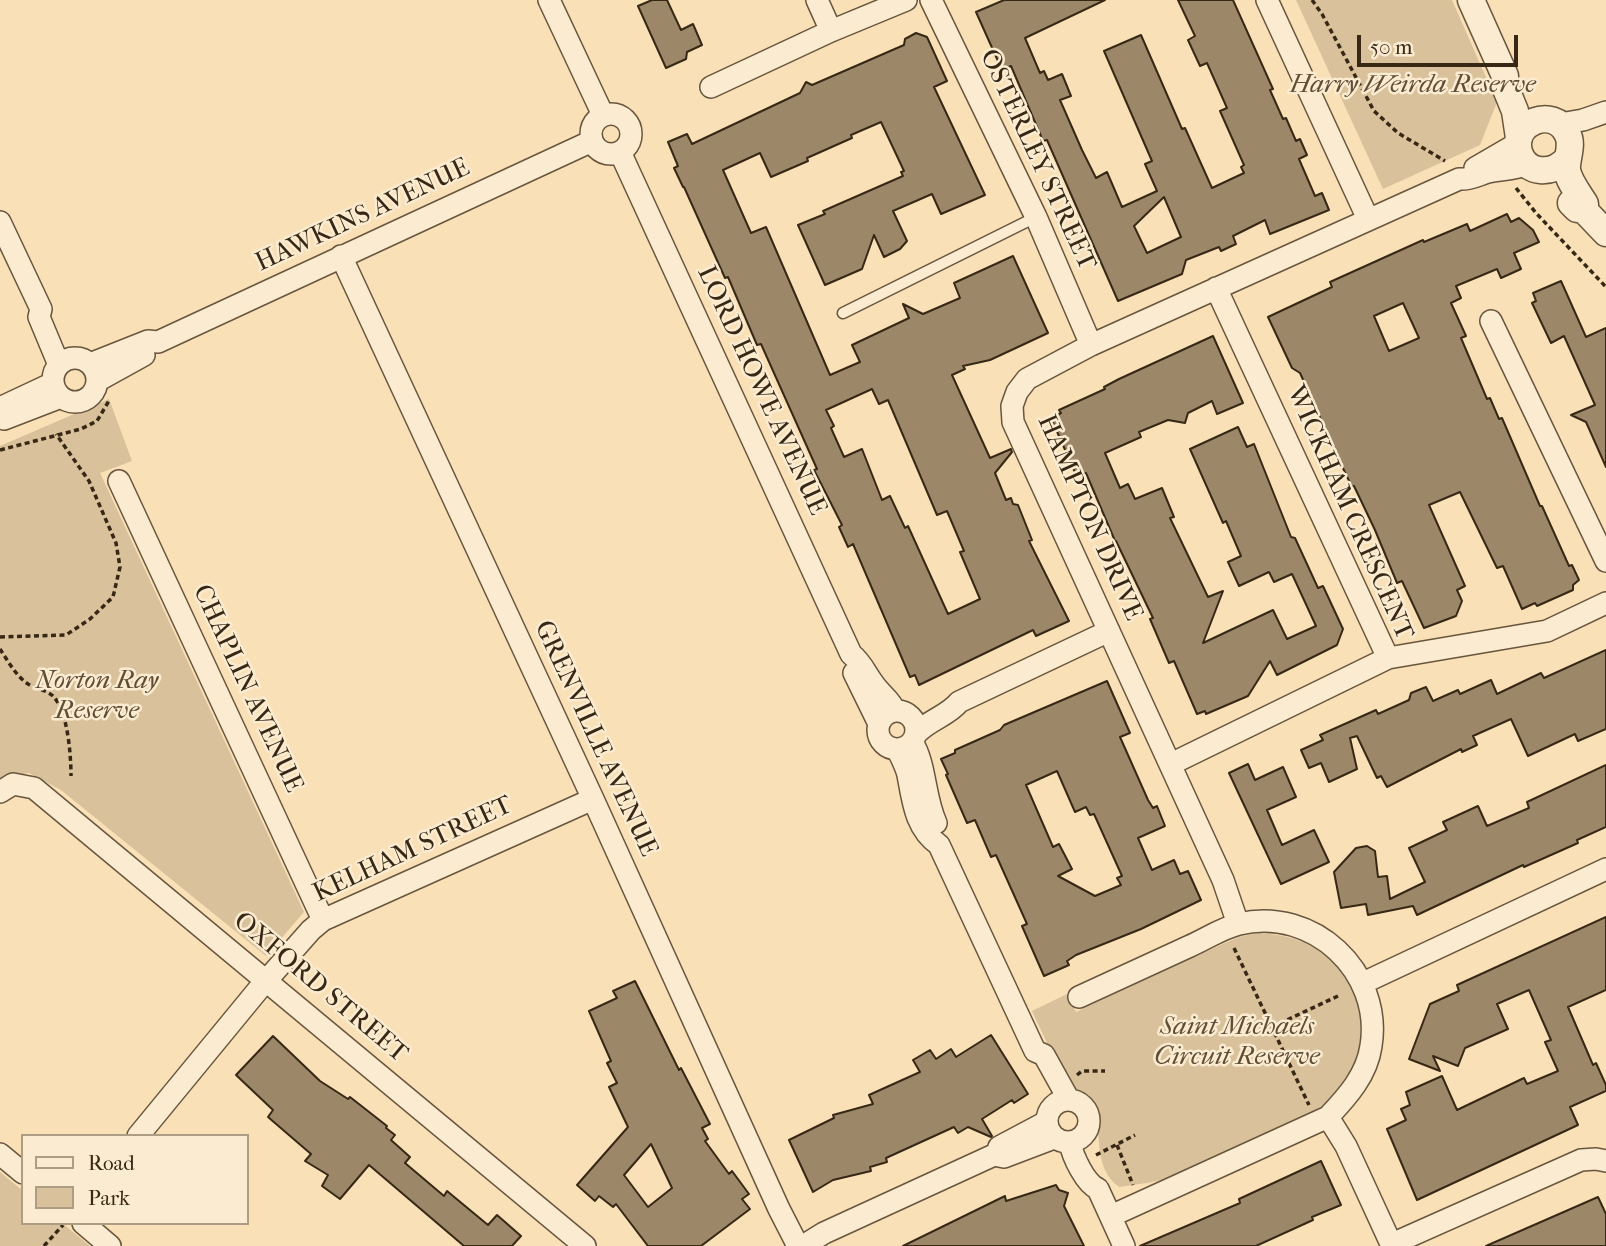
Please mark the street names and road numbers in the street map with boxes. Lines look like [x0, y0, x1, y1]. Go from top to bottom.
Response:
street label: OSTERLEY STREET [972, 45, 1102, 275]
street label: HAWKINS AVENUE [251, 153, 475, 279]
street label: LORD HOWE AVENUE [690, 261, 832, 521]
street label: WICKHAM CRESCENT [1279, 381, 1419, 645]
street label: HAMPTON DRIVE [1030, 410, 1148, 626]
street label: CHAPLIN AVENUE [185, 580, 309, 798]
street label: GRENVILLE AVENUE [527, 616, 663, 862]
street label: KELHAM STREET [308, 790, 518, 910]
street label: OXFORD STREET [227, 906, 413, 1070]

